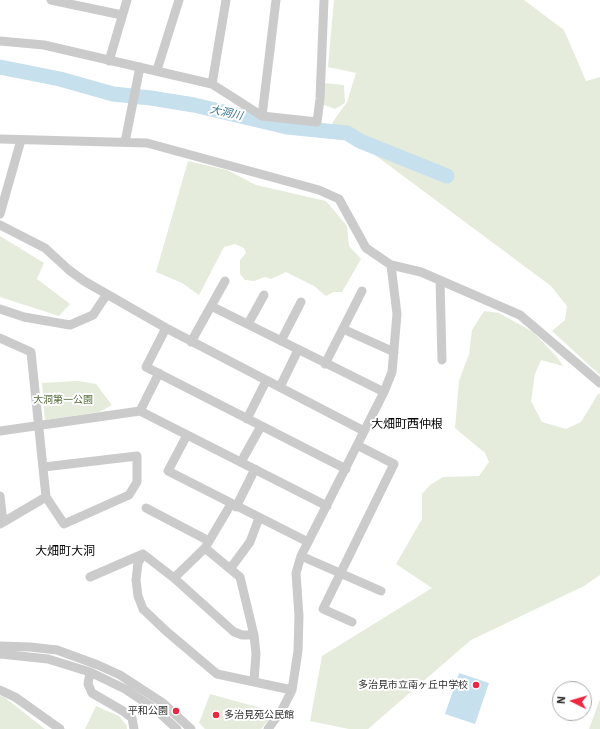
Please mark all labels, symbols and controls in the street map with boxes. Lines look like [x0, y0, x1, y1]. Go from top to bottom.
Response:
water label: 大洞川 [208, 103, 244, 123]
park label: 大洞第一公園 [33, 394, 93, 406]
district label: 大畑町西仲根 [371, 418, 443, 432]
district label: 大畑町大洞 [35, 545, 95, 559]
place label: 多治見市立南ヶ丘中学校 [358, 679, 468, 691]
marker: 多治見市立南ヶ丘中学校 [471, 680, 481, 690]
north arrow [552, 681, 592, 721]
text: N [554, 695, 568, 705]
place label: 平和公園 [128, 705, 168, 717]
marker: 平和公園 [171, 706, 181, 716]
place label: 多治見苑公民館 [224, 709, 294, 721]
marker: 多治見苑公民館 [211, 710, 221, 720]

